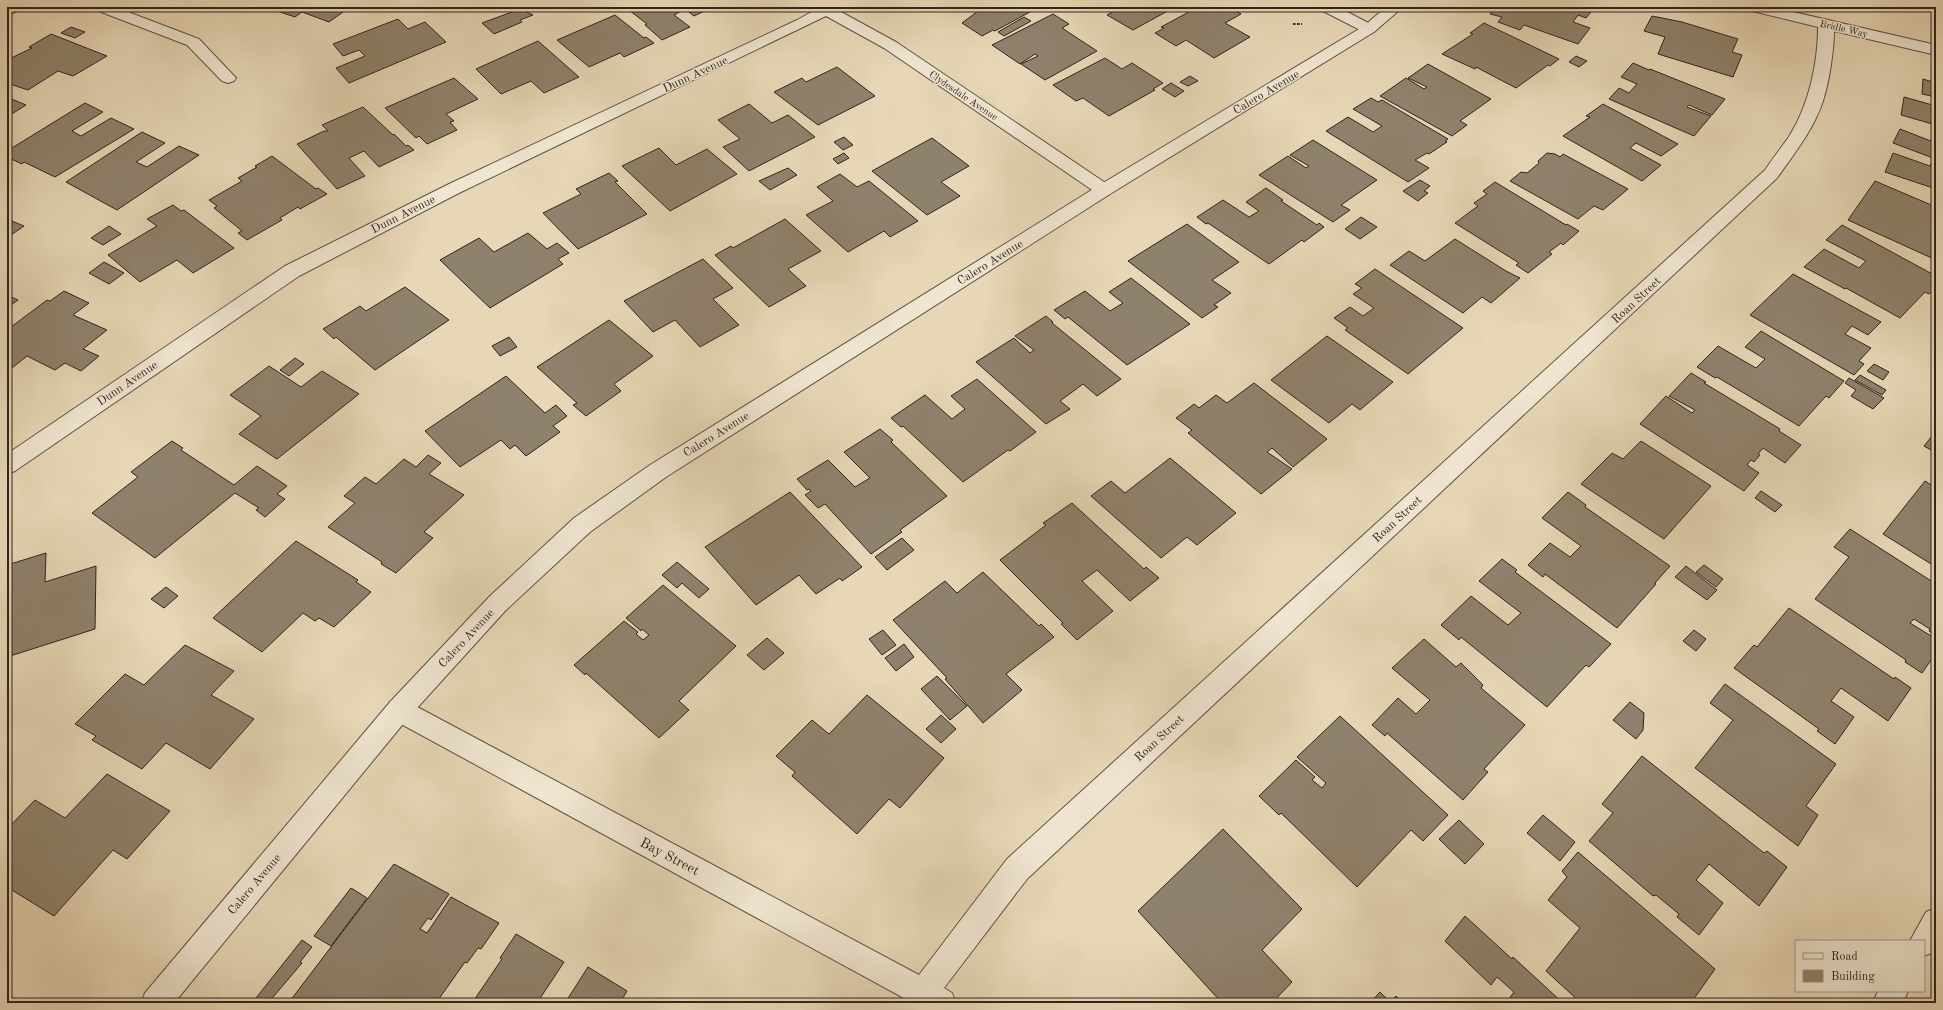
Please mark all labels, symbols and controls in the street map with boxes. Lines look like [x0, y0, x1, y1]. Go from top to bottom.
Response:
street label: Bridle Way [1819, 19, 1869, 40]
street label: Dunn Avenue [661, 54, 730, 95]
street label: Calero Avenue [1231, 68, 1302, 117]
street label: Clydesdale Avenue [927, 69, 1000, 123]
street label: Dunn Avenue [369, 193, 438, 236]
street label: Calero Avenue [956, 238, 1026, 288]
street label: Roan Street [1610, 275, 1663, 326]
street label: Dunn Avenue [95, 359, 160, 408]
street label: Calero Avenue [682, 410, 752, 460]
street label: Roan Street [1371, 494, 1424, 545]
street label: Calero Avenue [437, 607, 497, 670]
street label: Roan Street [1133, 713, 1186, 764]
street label: Bay Street [638, 835, 702, 878]
street label: Calero Avenue [226, 852, 284, 917]
legend [1795, 940, 1925, 992]
text: Road [1831, 951, 1858, 963]
text: Building [1831, 971, 1875, 983]

